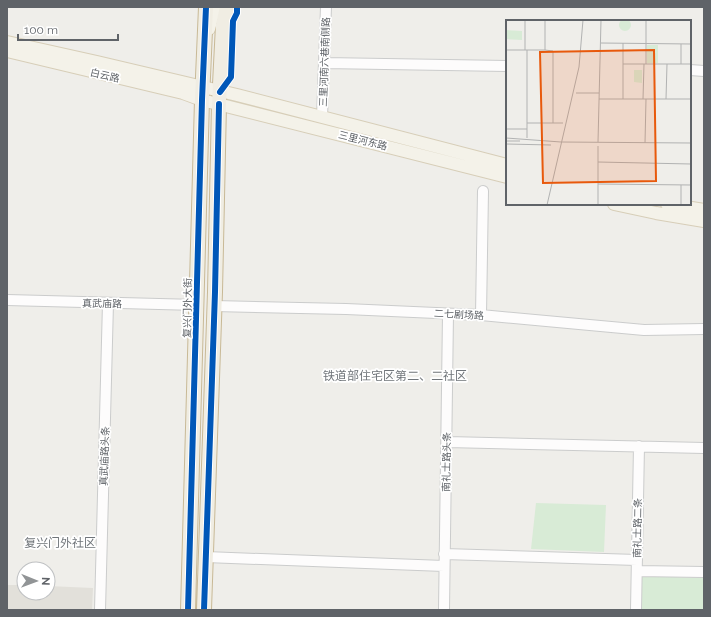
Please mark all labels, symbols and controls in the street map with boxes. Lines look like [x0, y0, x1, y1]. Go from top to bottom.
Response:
scale bar [18, 16, 118, 42]
street label: 三里河南六巷南侧路 [317, 17, 332, 107]
inset map [506, 20, 691, 205]
text: 100 m [24, 23, 58, 37]
street label: 白云路 [89, 67, 121, 84]
street label: 三里河东路 [337, 129, 388, 152]
street label: 复兴门外大街 [181, 278, 194, 338]
street label: 真武庙路 [82, 298, 122, 309]
street label: 二七剧场路 [434, 308, 484, 321]
district label: 铁道部住宅区第二、二社区 [323, 369, 467, 383]
street label: 真武庙路头条 [98, 426, 111, 486]
street label: 南礼士路头条 [440, 432, 453, 492]
street label: 南礼士路二条 [631, 498, 644, 558]
district label: 复兴门外社区 [24, 536, 96, 550]
north arrow [16, 561, 56, 601]
text: N [39, 577, 52, 585]

